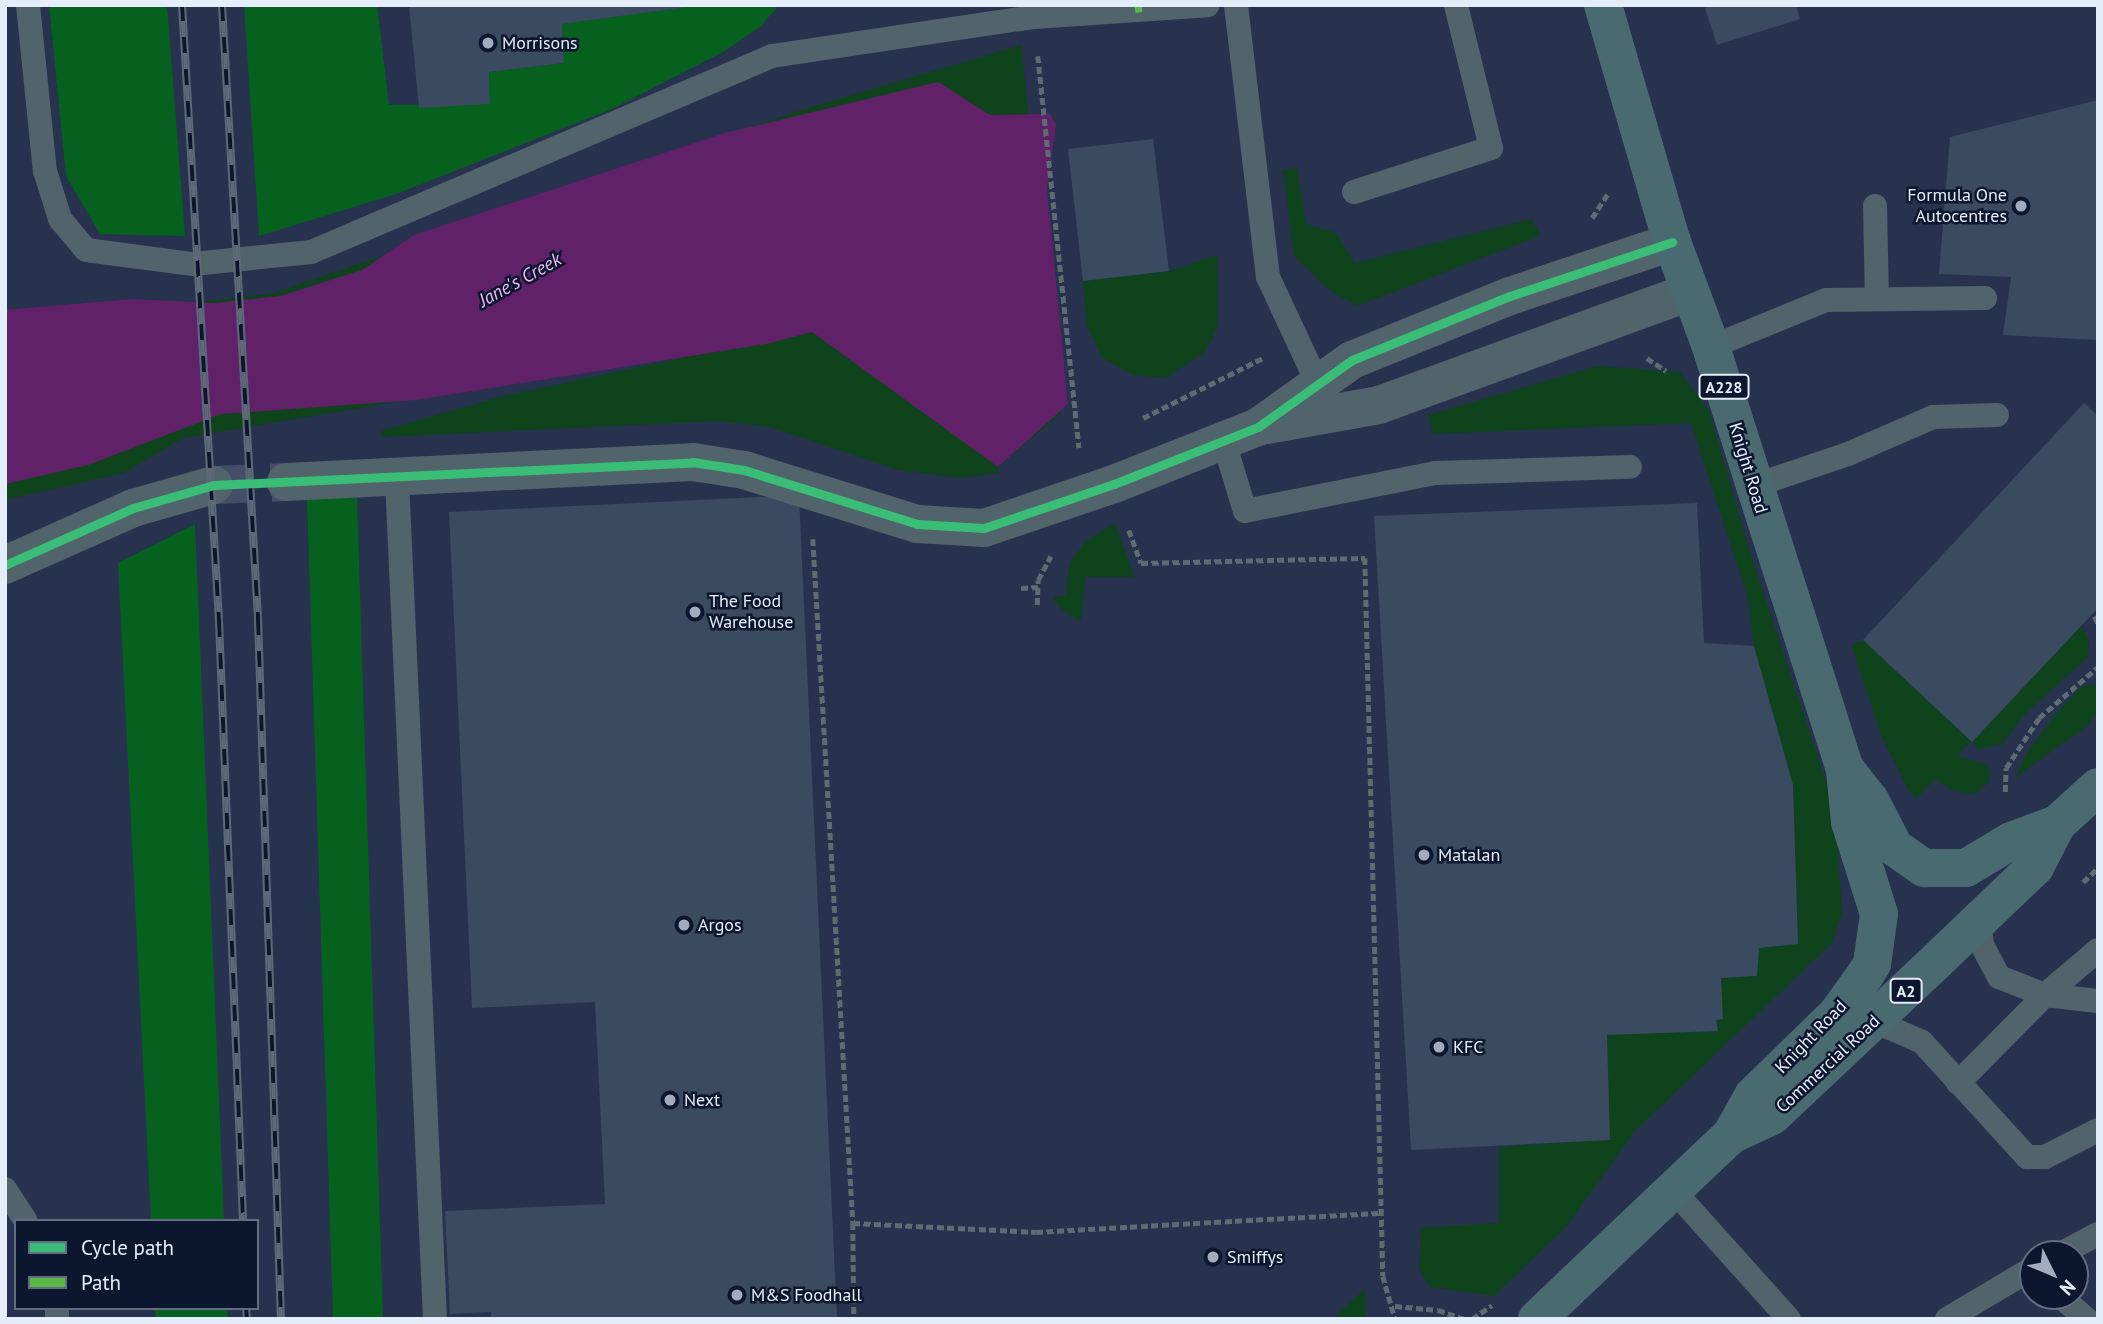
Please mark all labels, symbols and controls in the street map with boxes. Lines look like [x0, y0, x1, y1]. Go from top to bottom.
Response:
place label: Morrisons [502, 32, 578, 54]
marker: Morrisons [480, 35, 496, 51]
place label: Formula One Autocentres [1907, 185, 2007, 228]
marker: Formula One Autocentres [2013, 198, 2029, 214]
water label: Jane's Creek [475, 248, 565, 312]
road number: A228 [1698, 374, 1750, 400]
street label: Knight Road [1724, 420, 1772, 516]
place label: The Food Warehouse [709, 591, 793, 634]
marker: The Food Warehouse [687, 604, 703, 620]
place label: Matalan [1438, 844, 1500, 866]
marker: Matalan [1416, 847, 1432, 863]
place label: Argos [698, 914, 742, 936]
marker: Argos [676, 917, 692, 933]
road number: A2 [1888, 979, 1924, 1004]
street label: Knight Road [1771, 996, 1851, 1078]
street label: Commercial Road [1772, 1010, 1884, 1118]
place label: KFC [1453, 1036, 1484, 1058]
marker: KFC [1431, 1039, 1447, 1055]
place label: Next [684, 1089, 720, 1111]
marker: Next [662, 1092, 678, 1108]
legend [14, 1219, 259, 1310]
text: Cycle path [81, 1234, 174, 1261]
north arrow [2019, 1240, 2089, 1310]
place label: Smiffys [1227, 1246, 1283, 1268]
marker: Smiffys [1205, 1249, 1221, 1265]
text: Path [81, 1269, 121, 1296]
text: N [2055, 1275, 2081, 1301]
place label: M&S Foodhall [751, 1284, 862, 1306]
marker: M&S Foodhall [729, 1287, 745, 1303]

